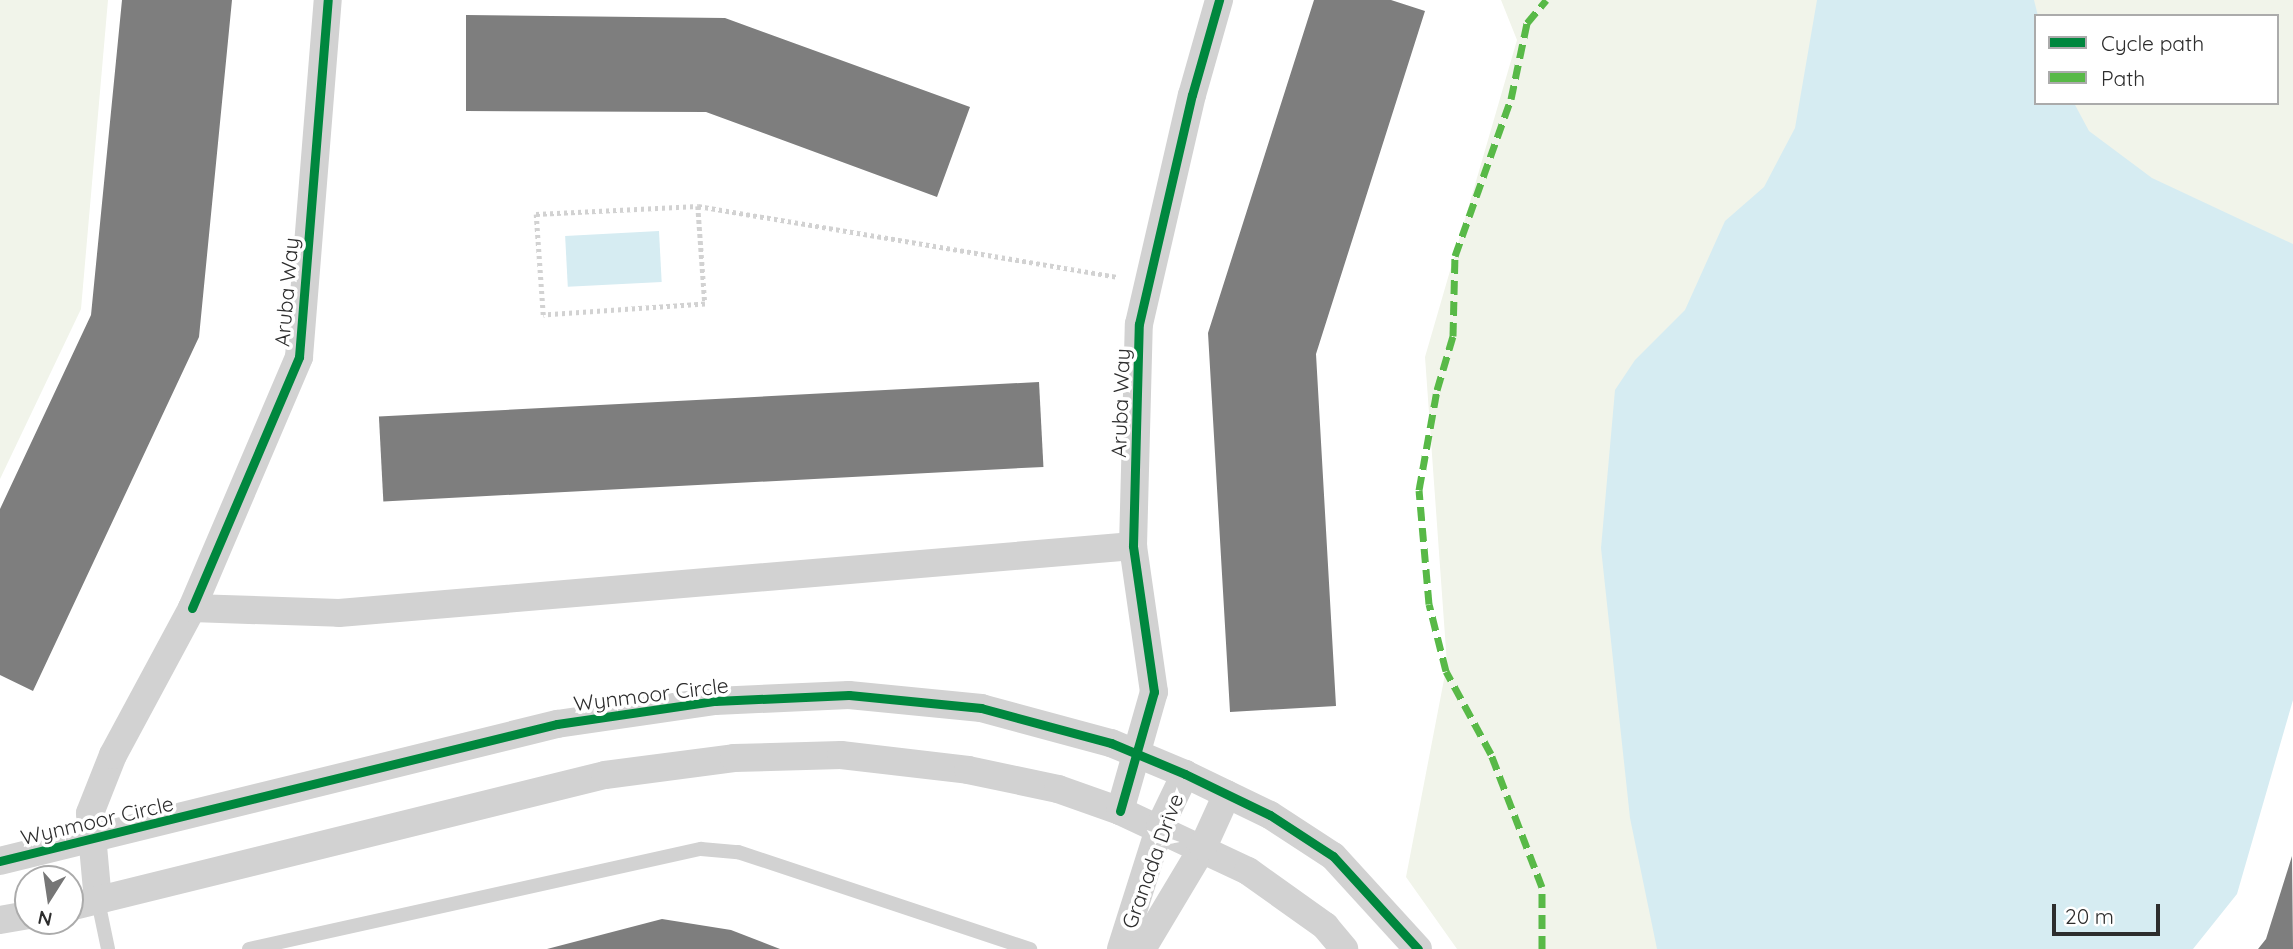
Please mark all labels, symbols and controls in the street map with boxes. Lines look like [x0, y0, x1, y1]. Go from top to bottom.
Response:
legend [2034, 14, 2279, 105]
text: Cycle path [2101, 30, 2204, 56]
text: Path [2101, 65, 2145, 91]
street label: Aruba Way [269, 236, 303, 348]
street label: Aruba Way [1105, 348, 1135, 458]
street label: Wynmoor Circle [572, 672, 730, 716]
street label: Wynmoor Circle [18, 790, 176, 850]
street label: Granada Drive [1116, 790, 1188, 932]
north arrow [14, 865, 84, 935]
scale bar [2055, 890, 2164, 934]
text: 20 m [2065, 903, 2114, 929]
text: N [36, 905, 54, 932]

